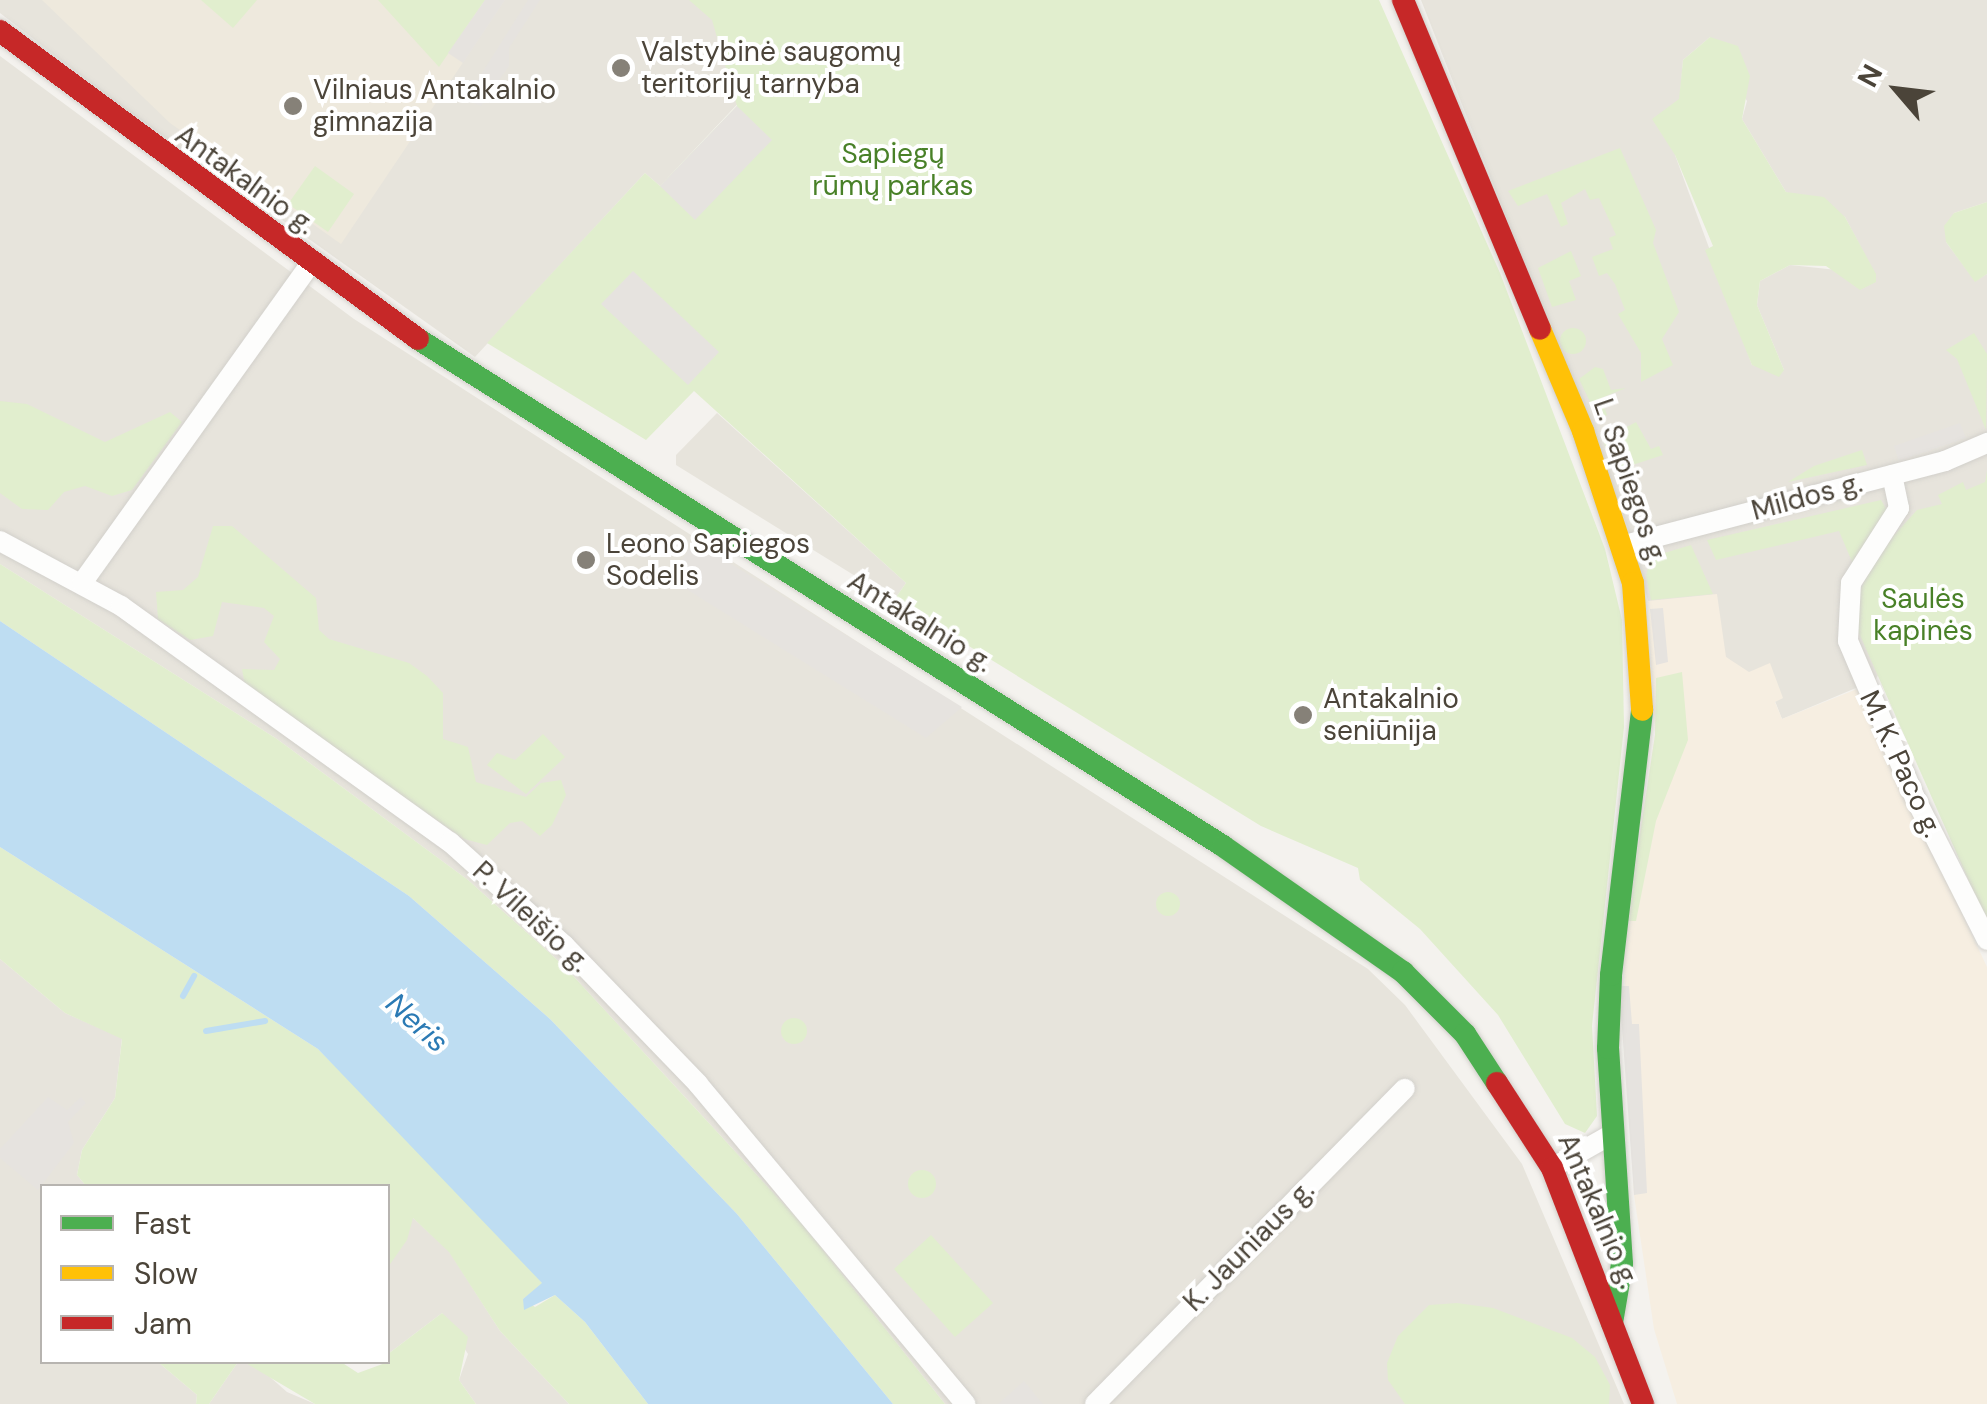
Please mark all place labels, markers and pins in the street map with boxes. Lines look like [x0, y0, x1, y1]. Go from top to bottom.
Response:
place label: Valstybinė saugomų teritorijų tarnyba [641, 35, 901, 101]
marker: Valstybinė saugomų teritorijų tarnyba [610, 57, 632, 79]
place label: Vilniaus Antakalnio gimnazija [313, 73, 556, 139]
marker: Vilniaus Antakalnio gimnazija [282, 95, 304, 117]
place label: Leono Sapiegos Sodelis [606, 527, 810, 593]
marker: Leono Sapiegos Sodelis [575, 549, 597, 571]
place label: Antakalnio seniūnija [1323, 682, 1459, 748]
marker: Antakalnio seniūnija [1292, 704, 1314, 726]

